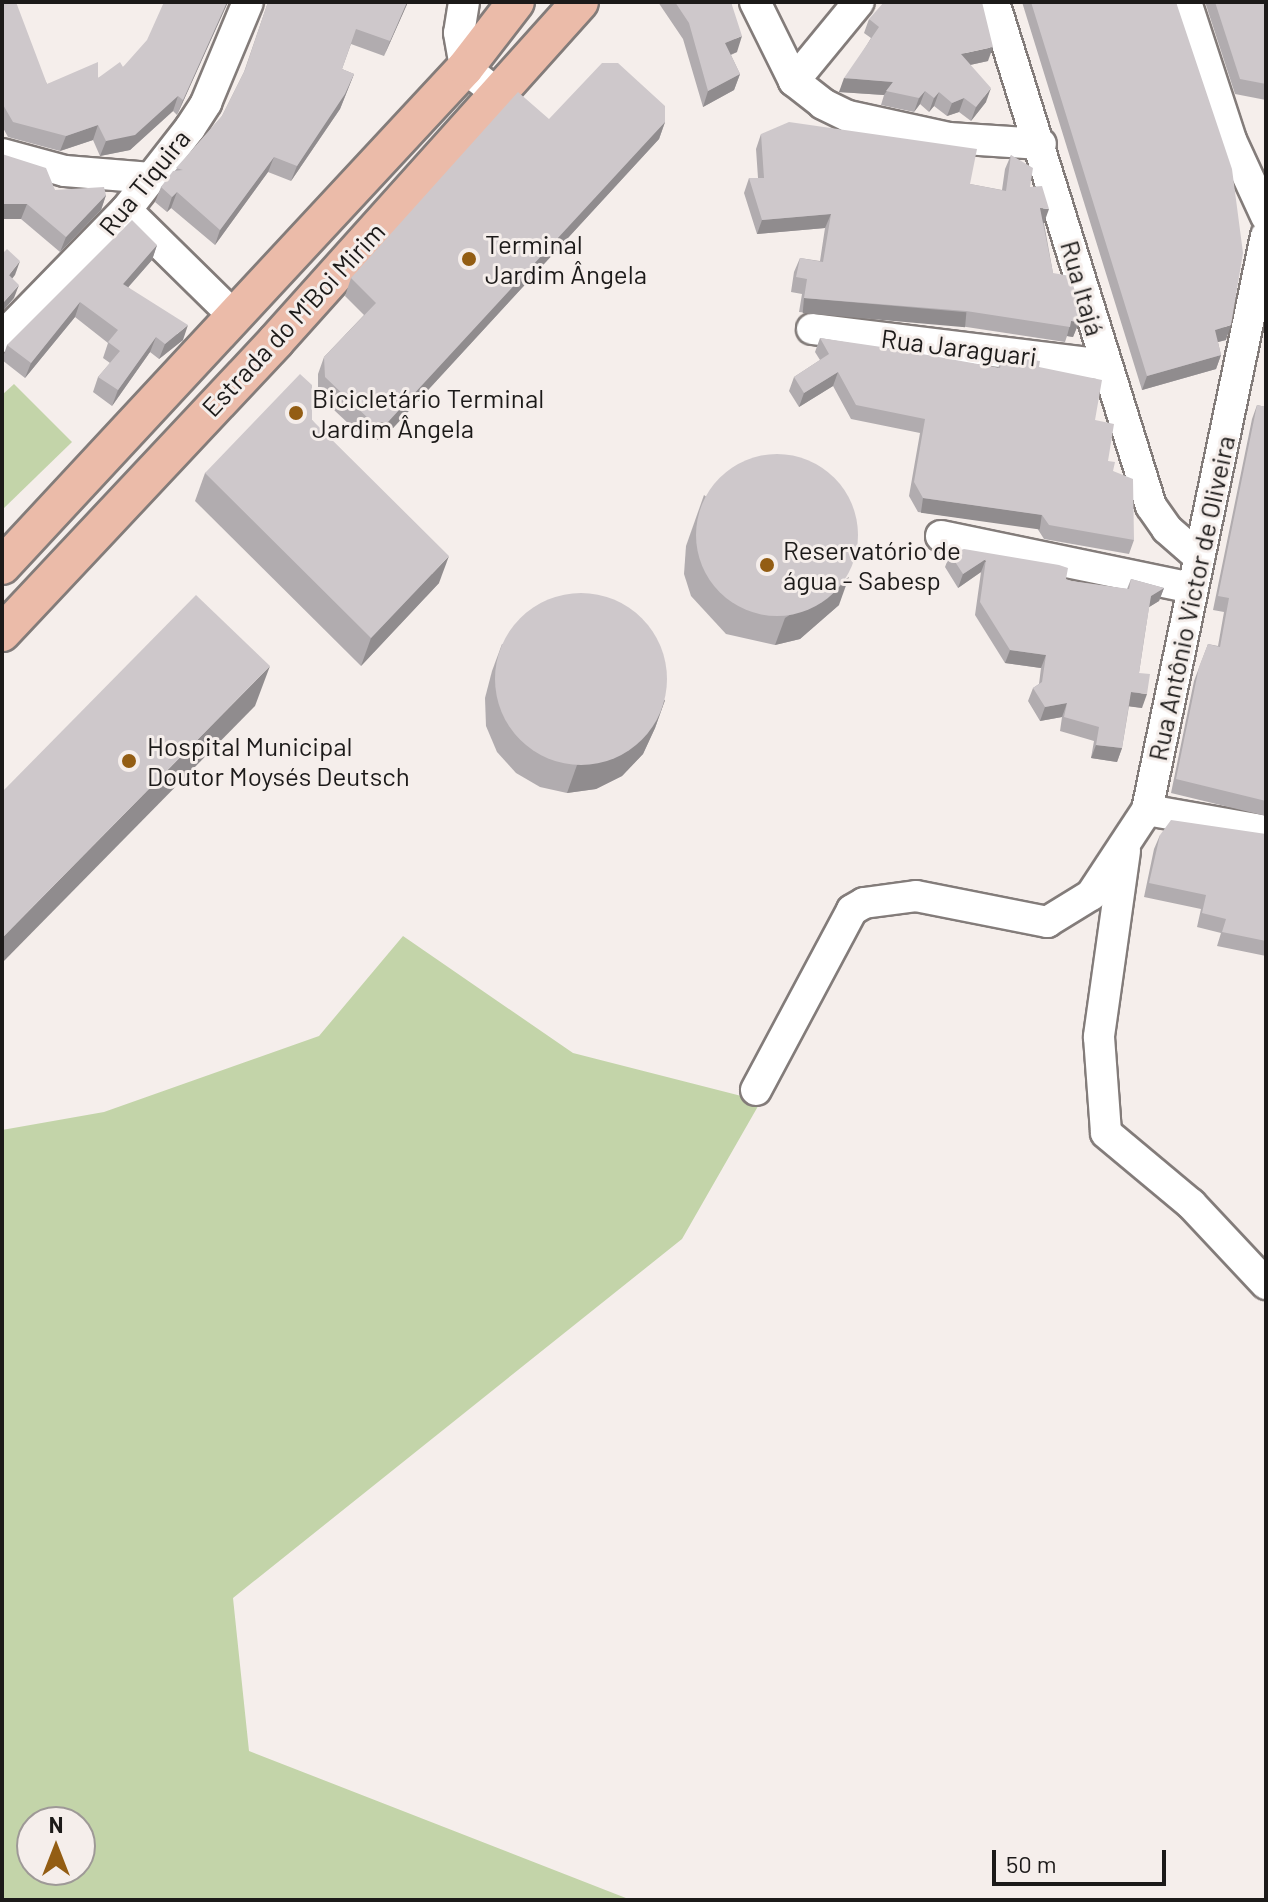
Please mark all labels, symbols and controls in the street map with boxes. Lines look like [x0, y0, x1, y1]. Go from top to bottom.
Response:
street label: Rua Tiquira [92, 123, 196, 241]
street label: Estrada do M'Boi Mirim [195, 216, 391, 422]
place label: Terminal Jardim Ângela [485, 228, 647, 290]
street label: Rua Itajá [1055, 237, 1111, 339]
marker: Terminal Jardim Ângela [460, 250, 478, 268]
street label: Rua Jaraguari [879, 322, 1039, 372]
place label: Bicicletário Terminal Jardim Ângela [312, 382, 544, 444]
marker: Bicicletário Terminal Jardim Ângela [287, 404, 305, 422]
street label: Rua Antônio Victor de Oliveira [1141, 433, 1241, 763]
place label: Reservatório de água - Sabesp [783, 534, 961, 596]
marker: Reservatório de água - Sabesp [758, 556, 776, 574]
place label: Hospital Municipal Doutor Moysés Deutsch [147, 730, 410, 792]
marker: Hospital Municipal Doutor Moysés Deutsch [118, 750, 140, 772]
north arrow [16, 1806, 96, 1886]
text: N [49, 1811, 63, 1837]
scale bar [996, 1834, 1170, 1884]
text: 50 m [1006, 1849, 1057, 1878]

